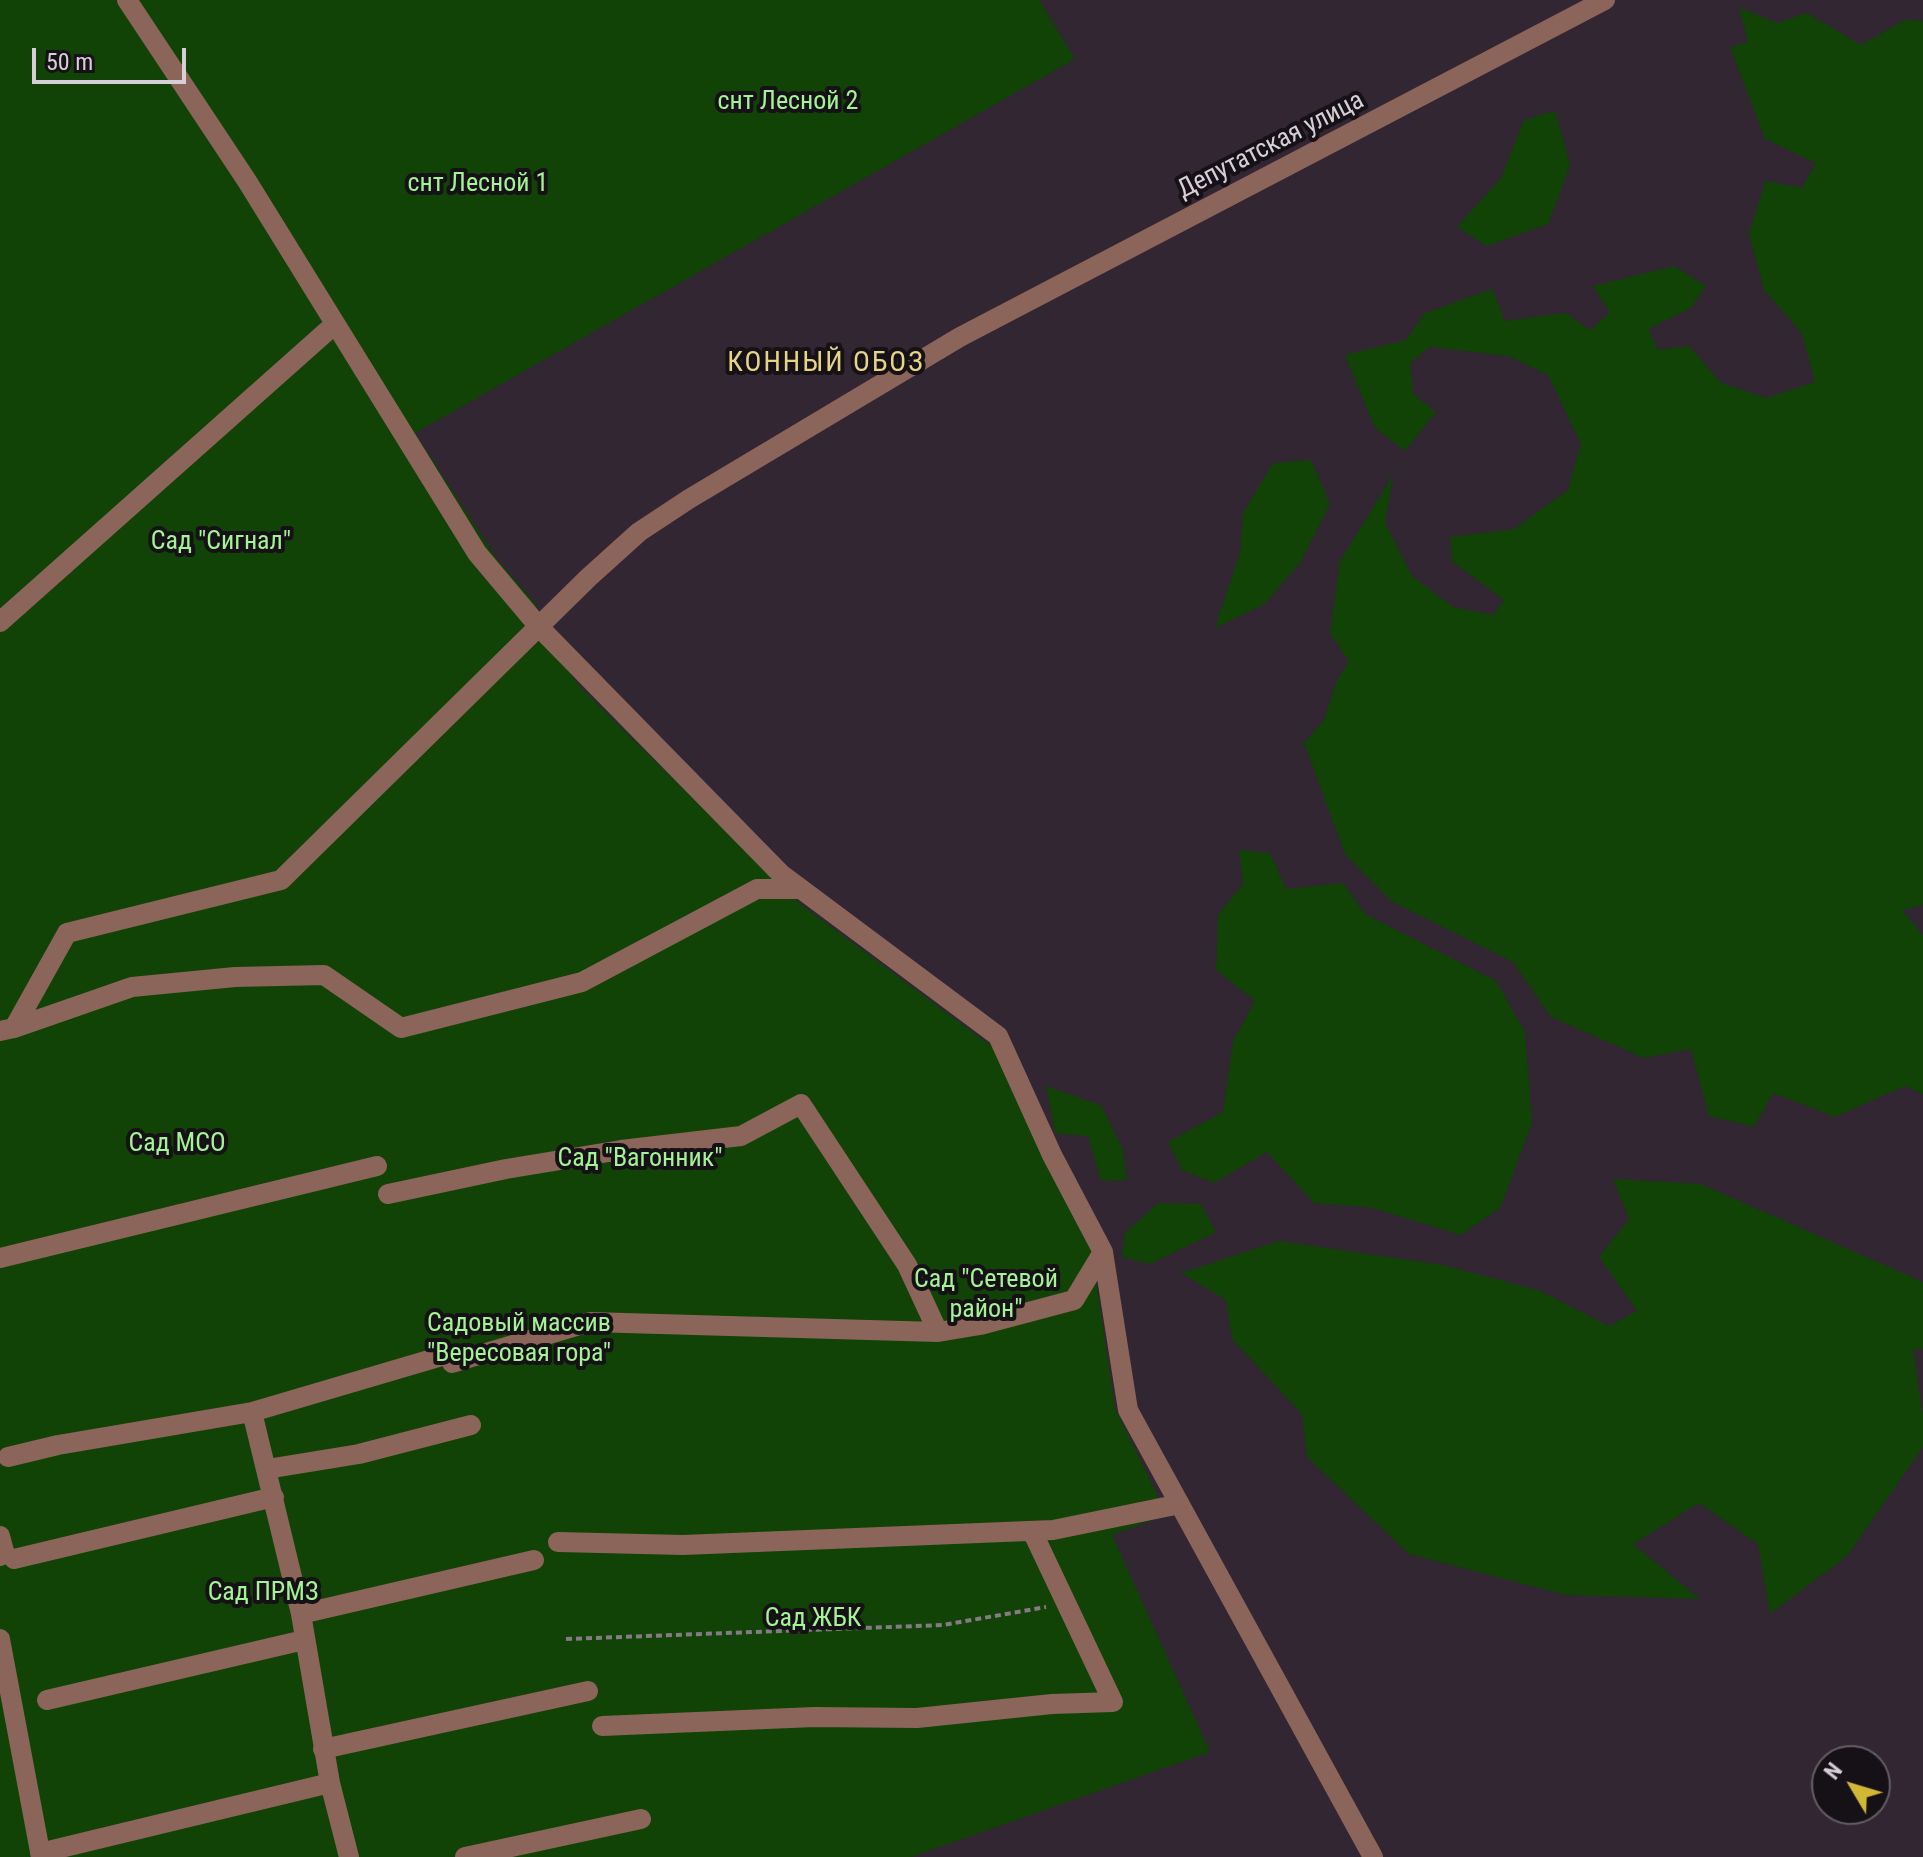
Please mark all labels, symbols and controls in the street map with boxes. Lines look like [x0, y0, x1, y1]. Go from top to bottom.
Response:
scale bar [36, 32, 190, 82]
text: 50 m [46, 48, 93, 76]
park label: снт Лесной 2 [718, 86, 858, 118]
street label: Депутатская улица [1173, 86, 1369, 206]
park label: снт Лесной 1 [408, 168, 548, 200]
district label: КОННЫЙ ОБОЗ [727, 347, 925, 381]
park label: Сад "Сигнал" [151, 526, 291, 558]
park label: Сад МСО [128, 1128, 226, 1160]
park label: Сад "Вагонник" [557, 1143, 723, 1175]
park label: Сад "Сетевой район" [914, 1264, 1058, 1326]
park label: Садовый массив "Вересовая гора" [427, 1308, 611, 1370]
park label: Сад ПРМЗ [208, 1577, 318, 1609]
park label: Сад ЖБК [765, 1603, 861, 1635]
north arrow [1811, 1745, 1891, 1825]
text: N [1819, 1758, 1847, 1784]

